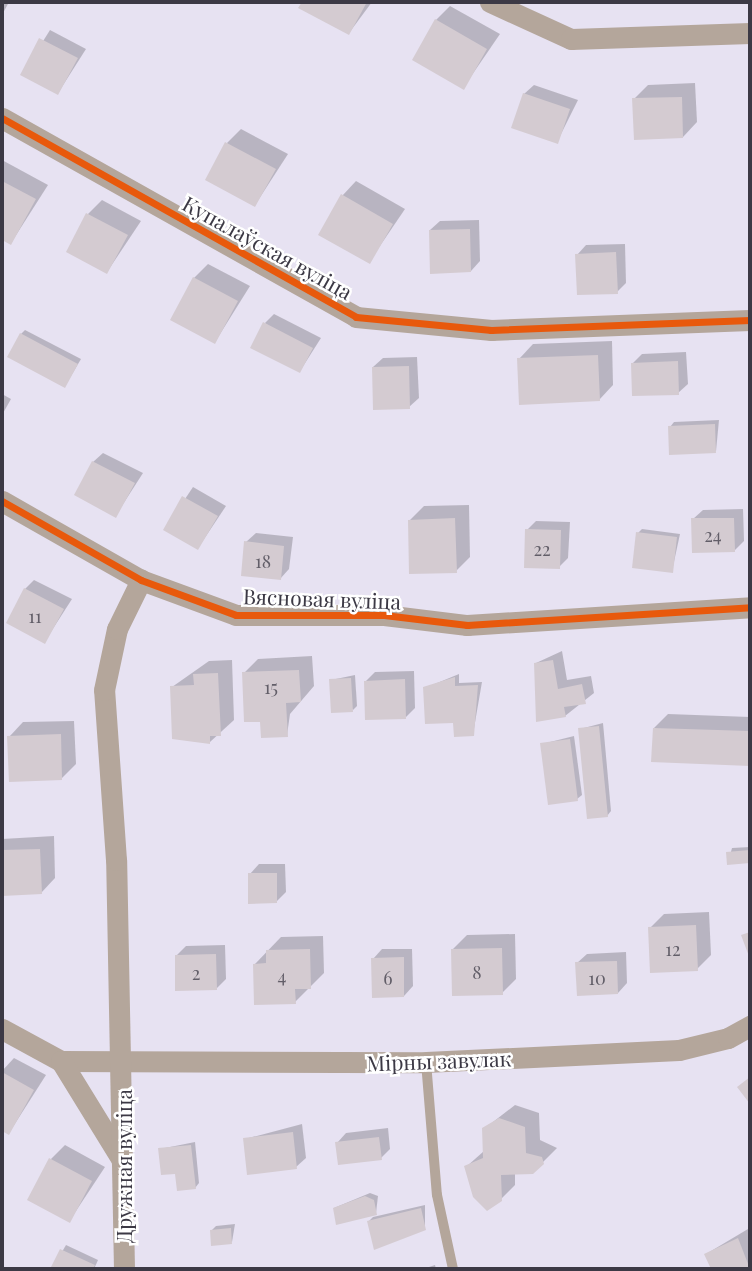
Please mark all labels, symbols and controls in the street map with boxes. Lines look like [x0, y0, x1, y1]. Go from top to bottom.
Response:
street label: Купалаўская вуліца [179, 190, 357, 304]
house number: 24 [704, 524, 722, 546]
house number: 22 [533, 538, 551, 560]
house number: 18 [255, 550, 271, 572]
street label: Вясновая вуліца [243, 583, 401, 613]
house number: 11 [28, 605, 42, 627]
house number: 15 [264, 676, 278, 698]
house number: 12 [665, 938, 681, 960]
house number: 8 [472, 961, 482, 983]
house number: 2 [192, 962, 200, 984]
house number: 4 [278, 965, 286, 987]
house number: 6 [383, 967, 393, 989]
house number: 10 [588, 967, 606, 989]
street label: Мірны завулак [366, 1045, 512, 1075]
street label: Дружная вуліца [110, 1089, 136, 1243]

